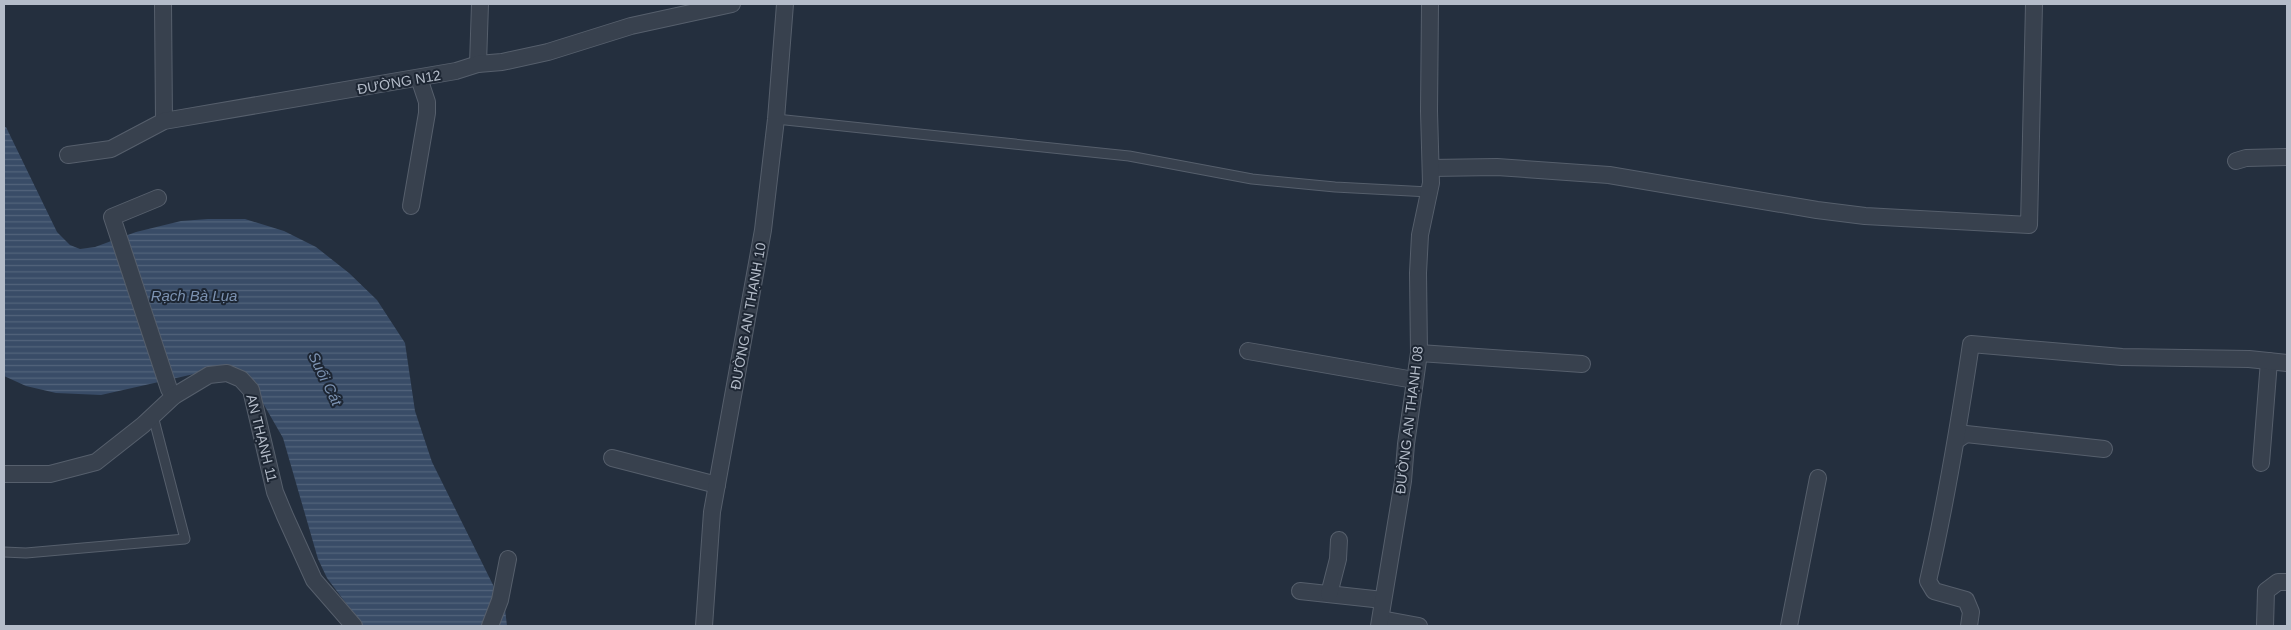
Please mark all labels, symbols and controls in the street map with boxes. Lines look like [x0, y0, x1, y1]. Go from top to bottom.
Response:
street label: ĐƯỜNG N12 [356, 67, 442, 97]
street label: ĐƯỜNG AN THẠNH 10 [727, 241, 769, 391]
water label: Rạch Bà Lụa [151, 287, 237, 304]
street label: ĐƯỜNG AN THẠNH 08 [1392, 345, 1426, 495]
water label: Suối Cát [305, 349, 346, 409]
street label: AN THẠNH 11 [243, 393, 281, 484]

